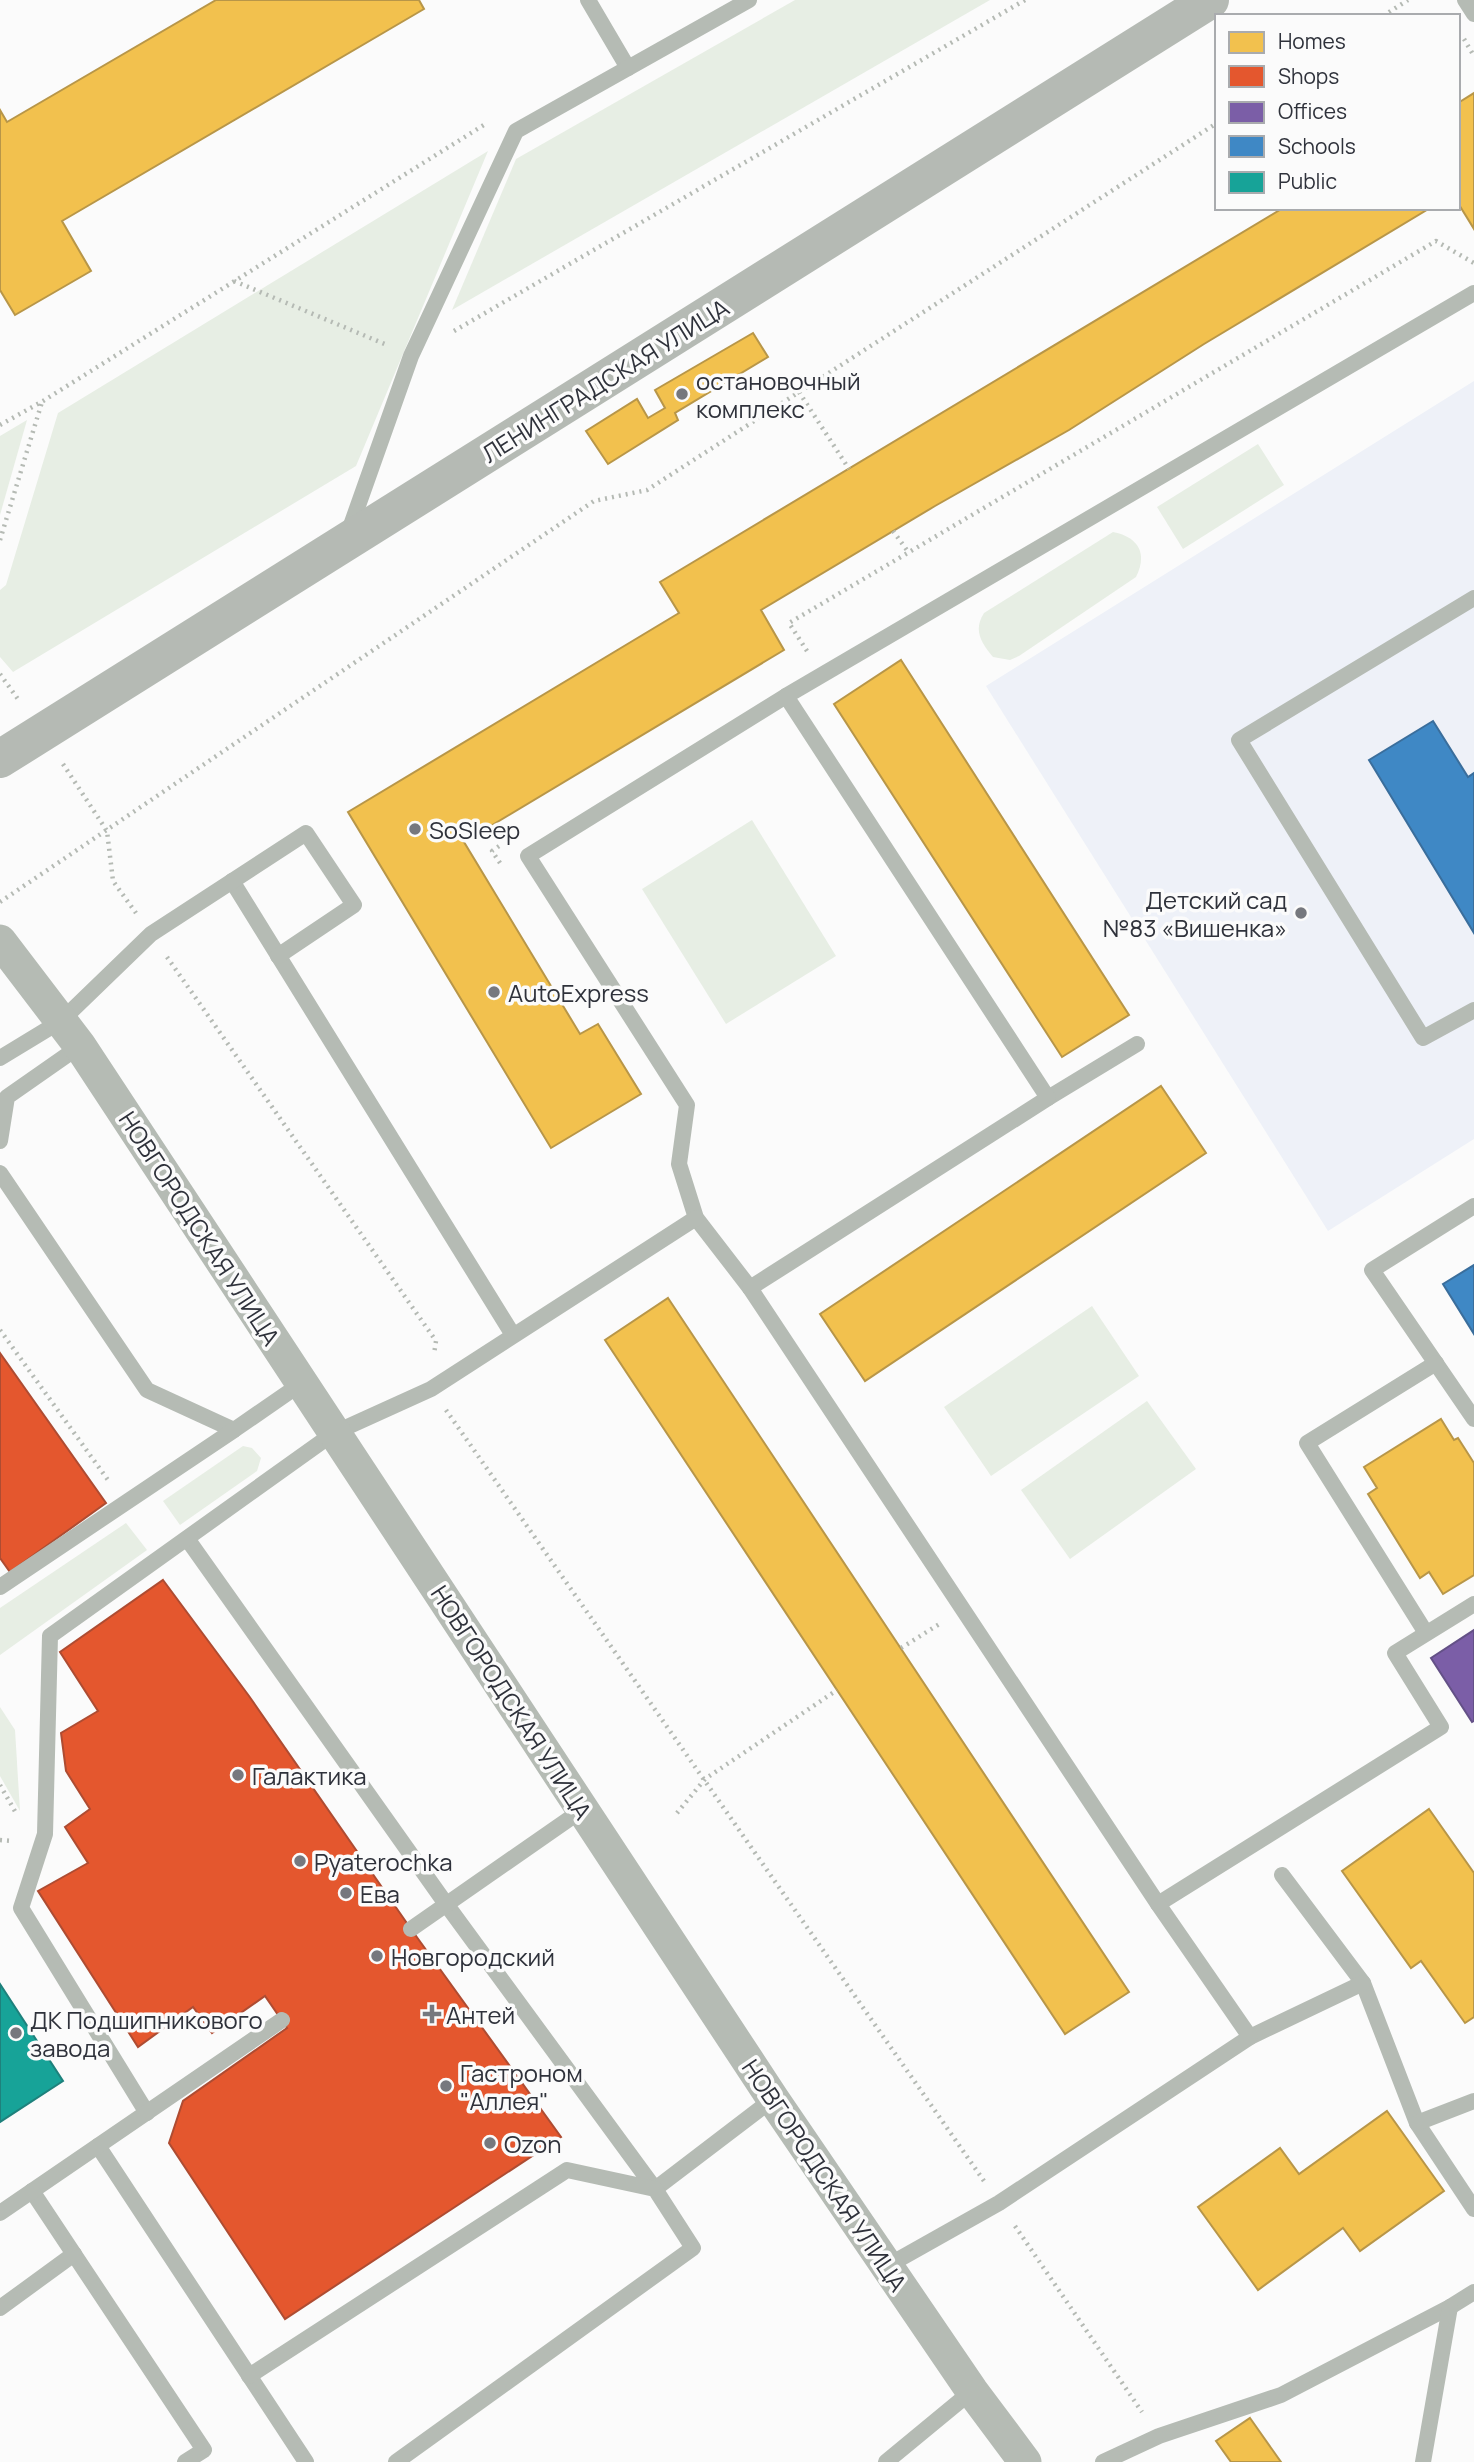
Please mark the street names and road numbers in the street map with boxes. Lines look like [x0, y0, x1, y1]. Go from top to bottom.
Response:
street label: ЛЕНИНГРАДСКАЯ УЛИЦА [475, 290, 735, 470]
street label: НОВГОРОДСКАЯ УЛИЦА [112, 1104, 288, 1352]
street label: НОВГОРОДСКАЯ УЛИЦА [424, 1578, 600, 1826]
street label: НОВГОРОДСКАЯ УЛИЦА [735, 2053, 915, 2297]

